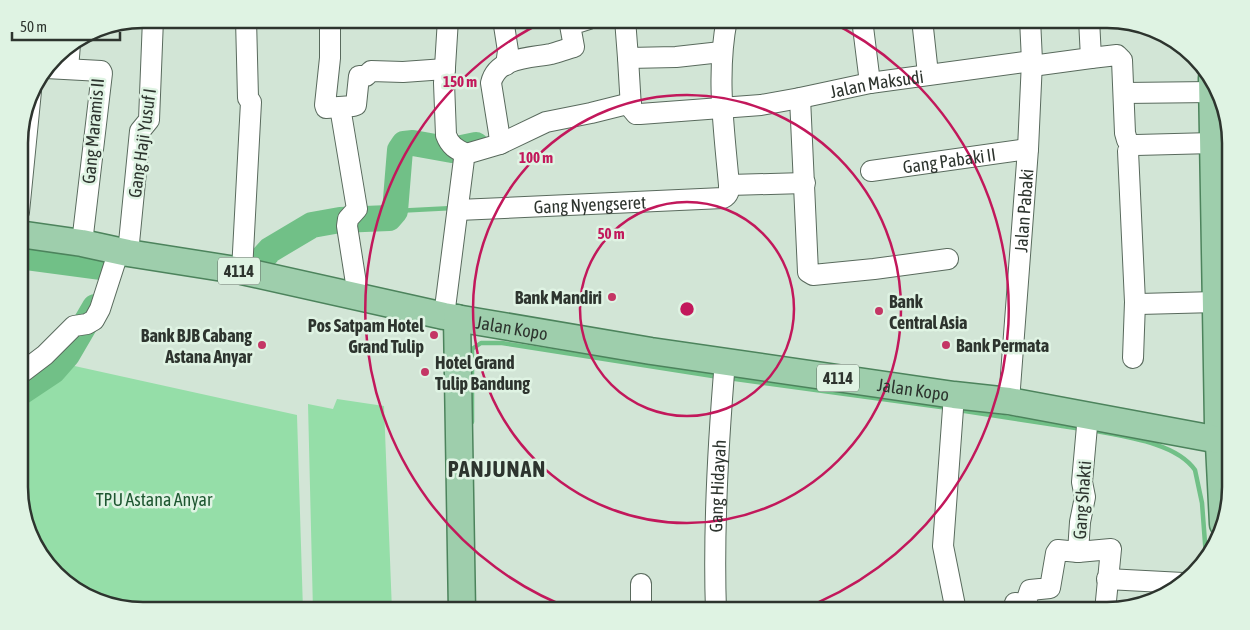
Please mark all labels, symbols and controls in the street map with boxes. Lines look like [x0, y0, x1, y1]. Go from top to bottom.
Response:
scale bar [12, 10, 120, 42]
text: 50 m [20, 18, 47, 35]
street label: Jalan Maksudi [828, 65, 925, 102]
text: 150 m [443, 73, 477, 90]
street label: Gang Maramis II [78, 77, 108, 185]
street label: Gang Haji Yusuf I [124, 87, 160, 199]
street label: Gang Pabaki II [901, 143, 997, 177]
text: 100 m [519, 149, 553, 166]
street label: Jalan Pabaki [1010, 168, 1037, 253]
street label: Gang Nyengseret [533, 191, 647, 217]
text: 50 m [598, 225, 625, 242]
road number: 4114 [218, 258, 260, 284]
place label: Bank Mandiri [515, 287, 602, 308]
marker: Bank Mandiri [606, 291, 618, 303]
place label: Bank Central Asia [889, 291, 967, 333]
centre of rings [678, 300, 696, 318]
marker: Bank Central Asia [873, 305, 885, 317]
street label: Jalan Kopo [474, 311, 549, 344]
place label: Pos Satpam Hotel Grand Tulip [308, 315, 424, 357]
place label: Bank BJB Cabang Astana Anyar [141, 325, 253, 367]
marker: Pos Satpam Hotel Grand Tulip [428, 329, 440, 341]
place label: Bank Permata [956, 335, 1049, 356]
marker: Bank BJB Cabang Astana Anyar [256, 339, 268, 351]
marker: Bank Permata [940, 339, 952, 351]
place label: Hotel Grand Tulip Bandung [435, 352, 530, 394]
road number: 4114 [817, 364, 859, 392]
marker: Hotel Grand Tulip Bandung [419, 366, 431, 378]
street label: Jalan Kopo [876, 373, 951, 405]
street label: Gang Hidayah [705, 439, 730, 533]
district label: PANJUNAN [448, 456, 546, 482]
street label: Gang Shakti [1069, 460, 1095, 540]
park label: TPU Astana Anyar [96, 489, 213, 510]

